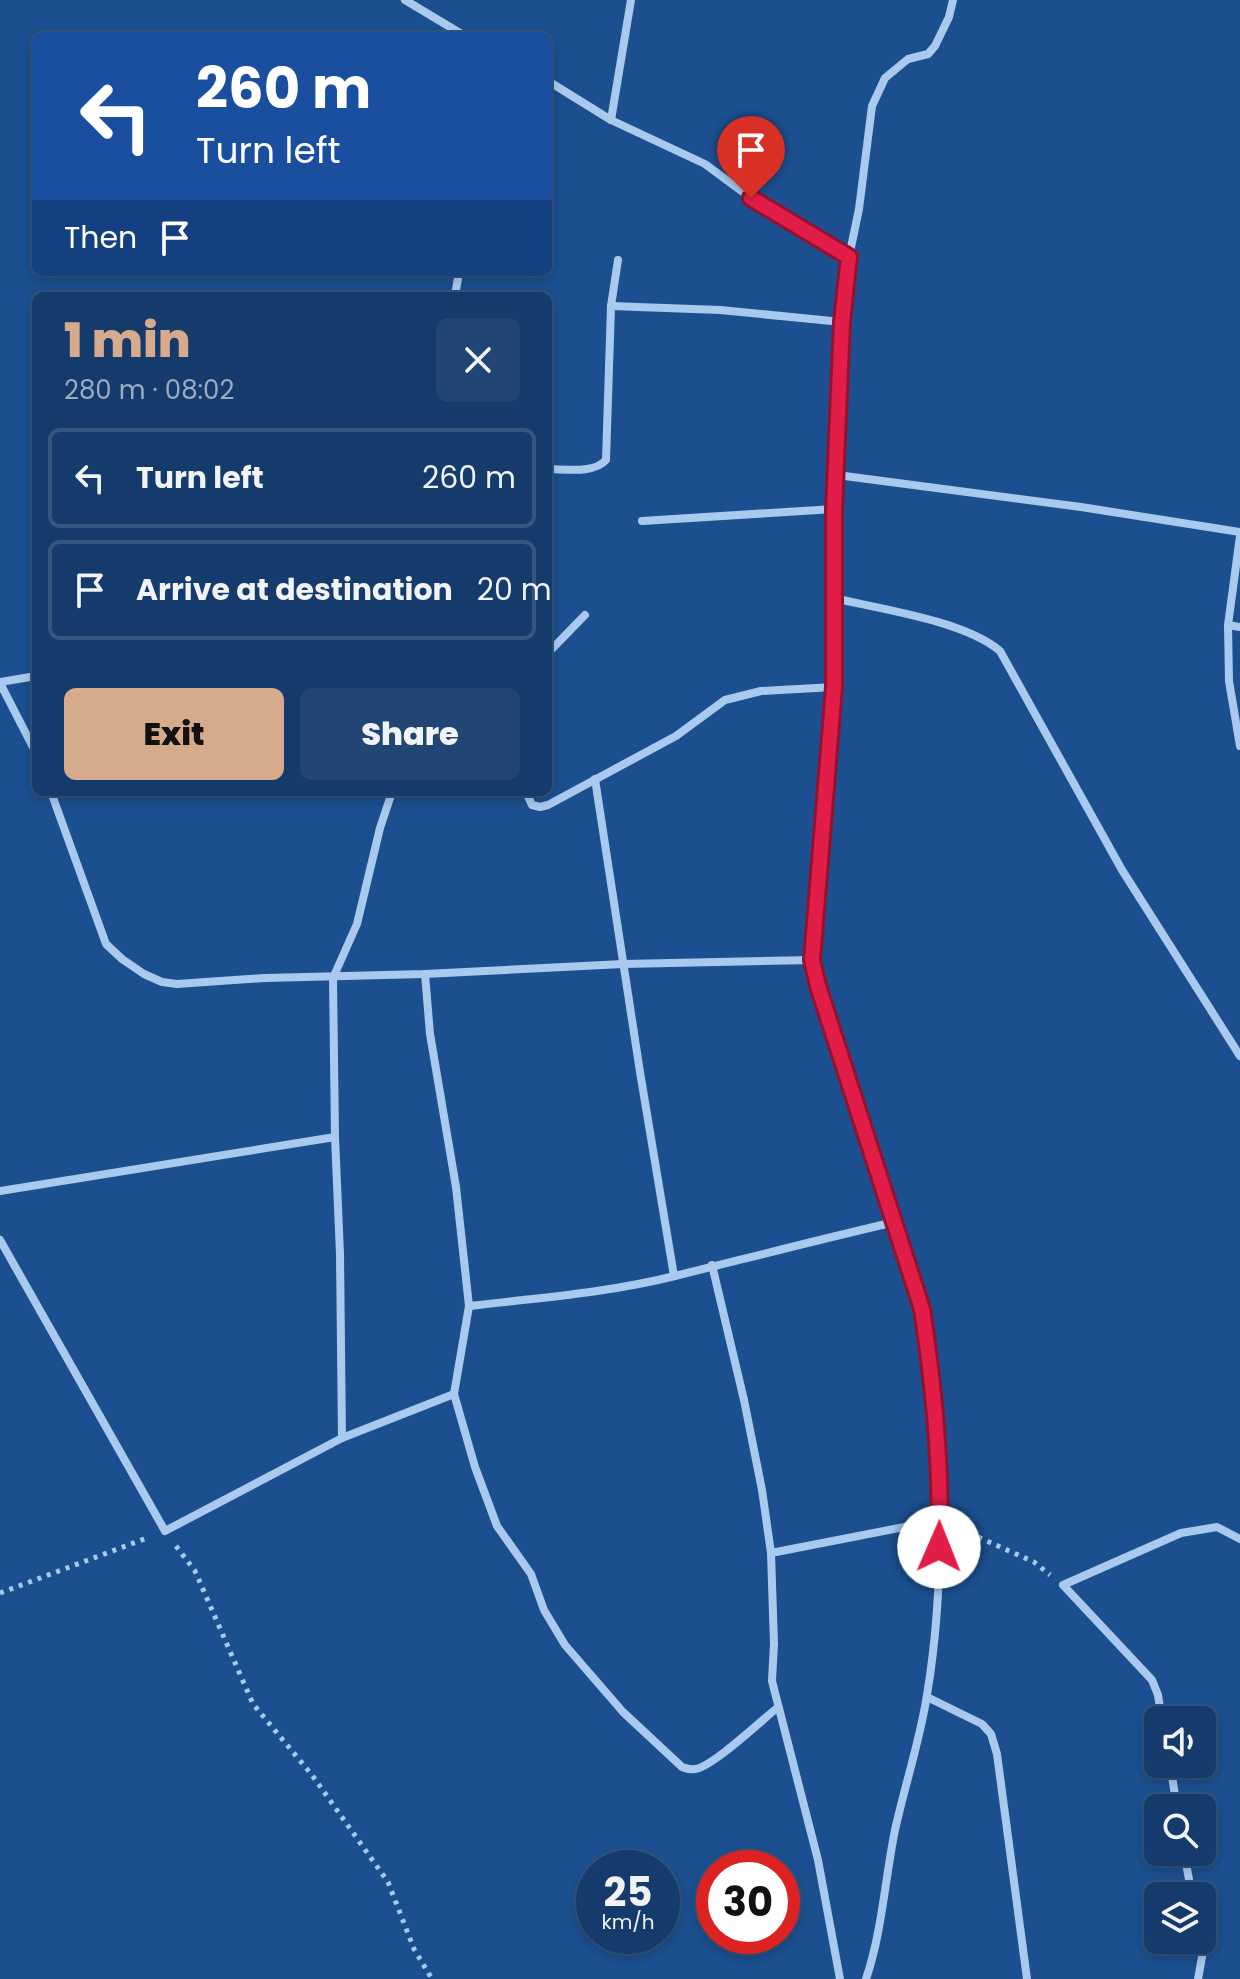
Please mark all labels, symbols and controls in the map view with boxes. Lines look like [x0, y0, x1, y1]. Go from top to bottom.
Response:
text: 260 m [196, 49, 371, 128]
icon: left [64, 64, 168, 168]
pin [717, 116, 785, 198]
text: Turn left [196, 125, 341, 176]
icon: arrive [729, 128, 773, 172]
text: Then [64, 216, 137, 259]
icon: arrive [153, 216, 197, 260]
text: 1 min [64, 307, 191, 374]
button: close [436, 318, 520, 402]
text: 280 m · 08:02 [64, 372, 234, 408]
icon: left [68, 456, 112, 500]
text: Turn left [136, 456, 264, 499]
text: 260 m [422, 456, 516, 499]
icon: arrive [68, 568, 112, 612]
text: Arrive at destination [136, 568, 453, 611]
text: 20 m [477, 568, 552, 611]
button: Exit [64, 688, 284, 780]
button: Share [300, 688, 520, 780]
position arrow [897, 1505, 981, 1589]
map controls [1144, 1706, 1216, 1954]
button: sound [1144, 1706, 1216, 1778]
button: search [1144, 1794, 1216, 1866]
speed limit sign: 30 [696, 1850, 800, 1954]
text: 25 [604, 1864, 652, 1920]
button: layers [1144, 1882, 1216, 1954]
text: km/h [601, 1908, 655, 1936]

